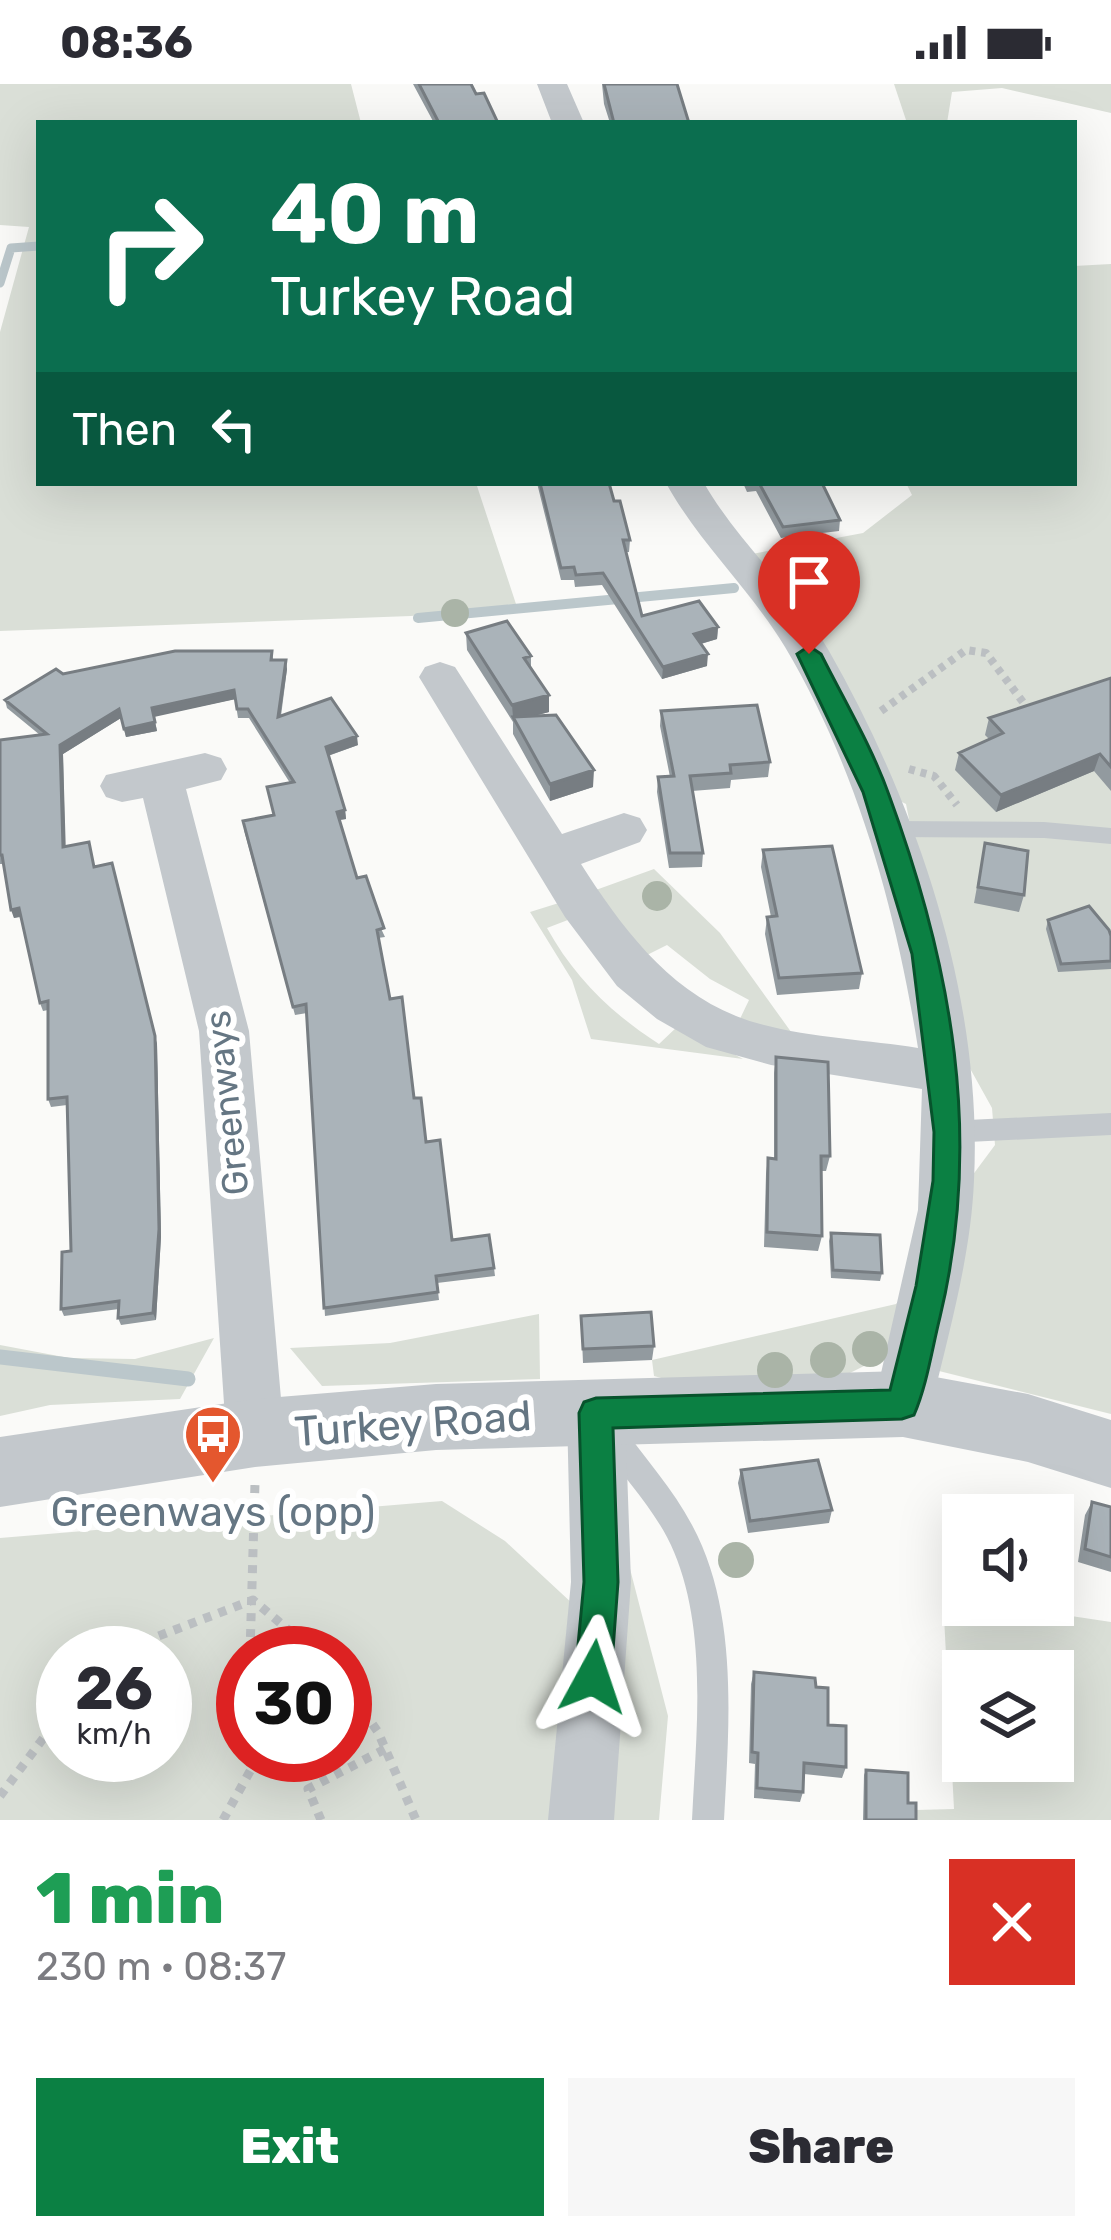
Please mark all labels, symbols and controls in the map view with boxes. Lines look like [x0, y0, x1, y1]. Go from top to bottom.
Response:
text: 08:36 [60, 16, 193, 69]
text: 40 m [270, 164, 479, 264]
icon: right [72, 168, 228, 324]
text: Turkey Road [270, 265, 575, 329]
icon: left [201, 396, 267, 462]
text: Then [72, 403, 177, 456]
pin [758, 531, 860, 654]
icon: arrive [776, 549, 842, 615]
street label: Greenways [195, 1009, 258, 1197]
street label: Turkey Road [293, 1391, 533, 1457]
bus stop icon: Greenways (opp) [182, 1403, 244, 1485]
place label: Greenways (opp) [50, 1487, 376, 1537]
map controls [942, 1494, 1074, 1782]
button: sound [942, 1494, 1074, 1626]
position arrow [530, 1614, 656, 1740]
speed limit sign: 30 [216, 1626, 372, 1782]
button: layers [942, 1650, 1074, 1782]
text: 26 [75, 1653, 153, 1724]
text: km/h [77, 1716, 151, 1752]
text: 1 min [36, 1856, 224, 1941]
button: close [949, 1859, 1075, 1985]
text: 230 m · 08:37 [36, 1944, 286, 1990]
button: Exit [36, 2078, 544, 2216]
button: Share [568, 2078, 1075, 2216]

